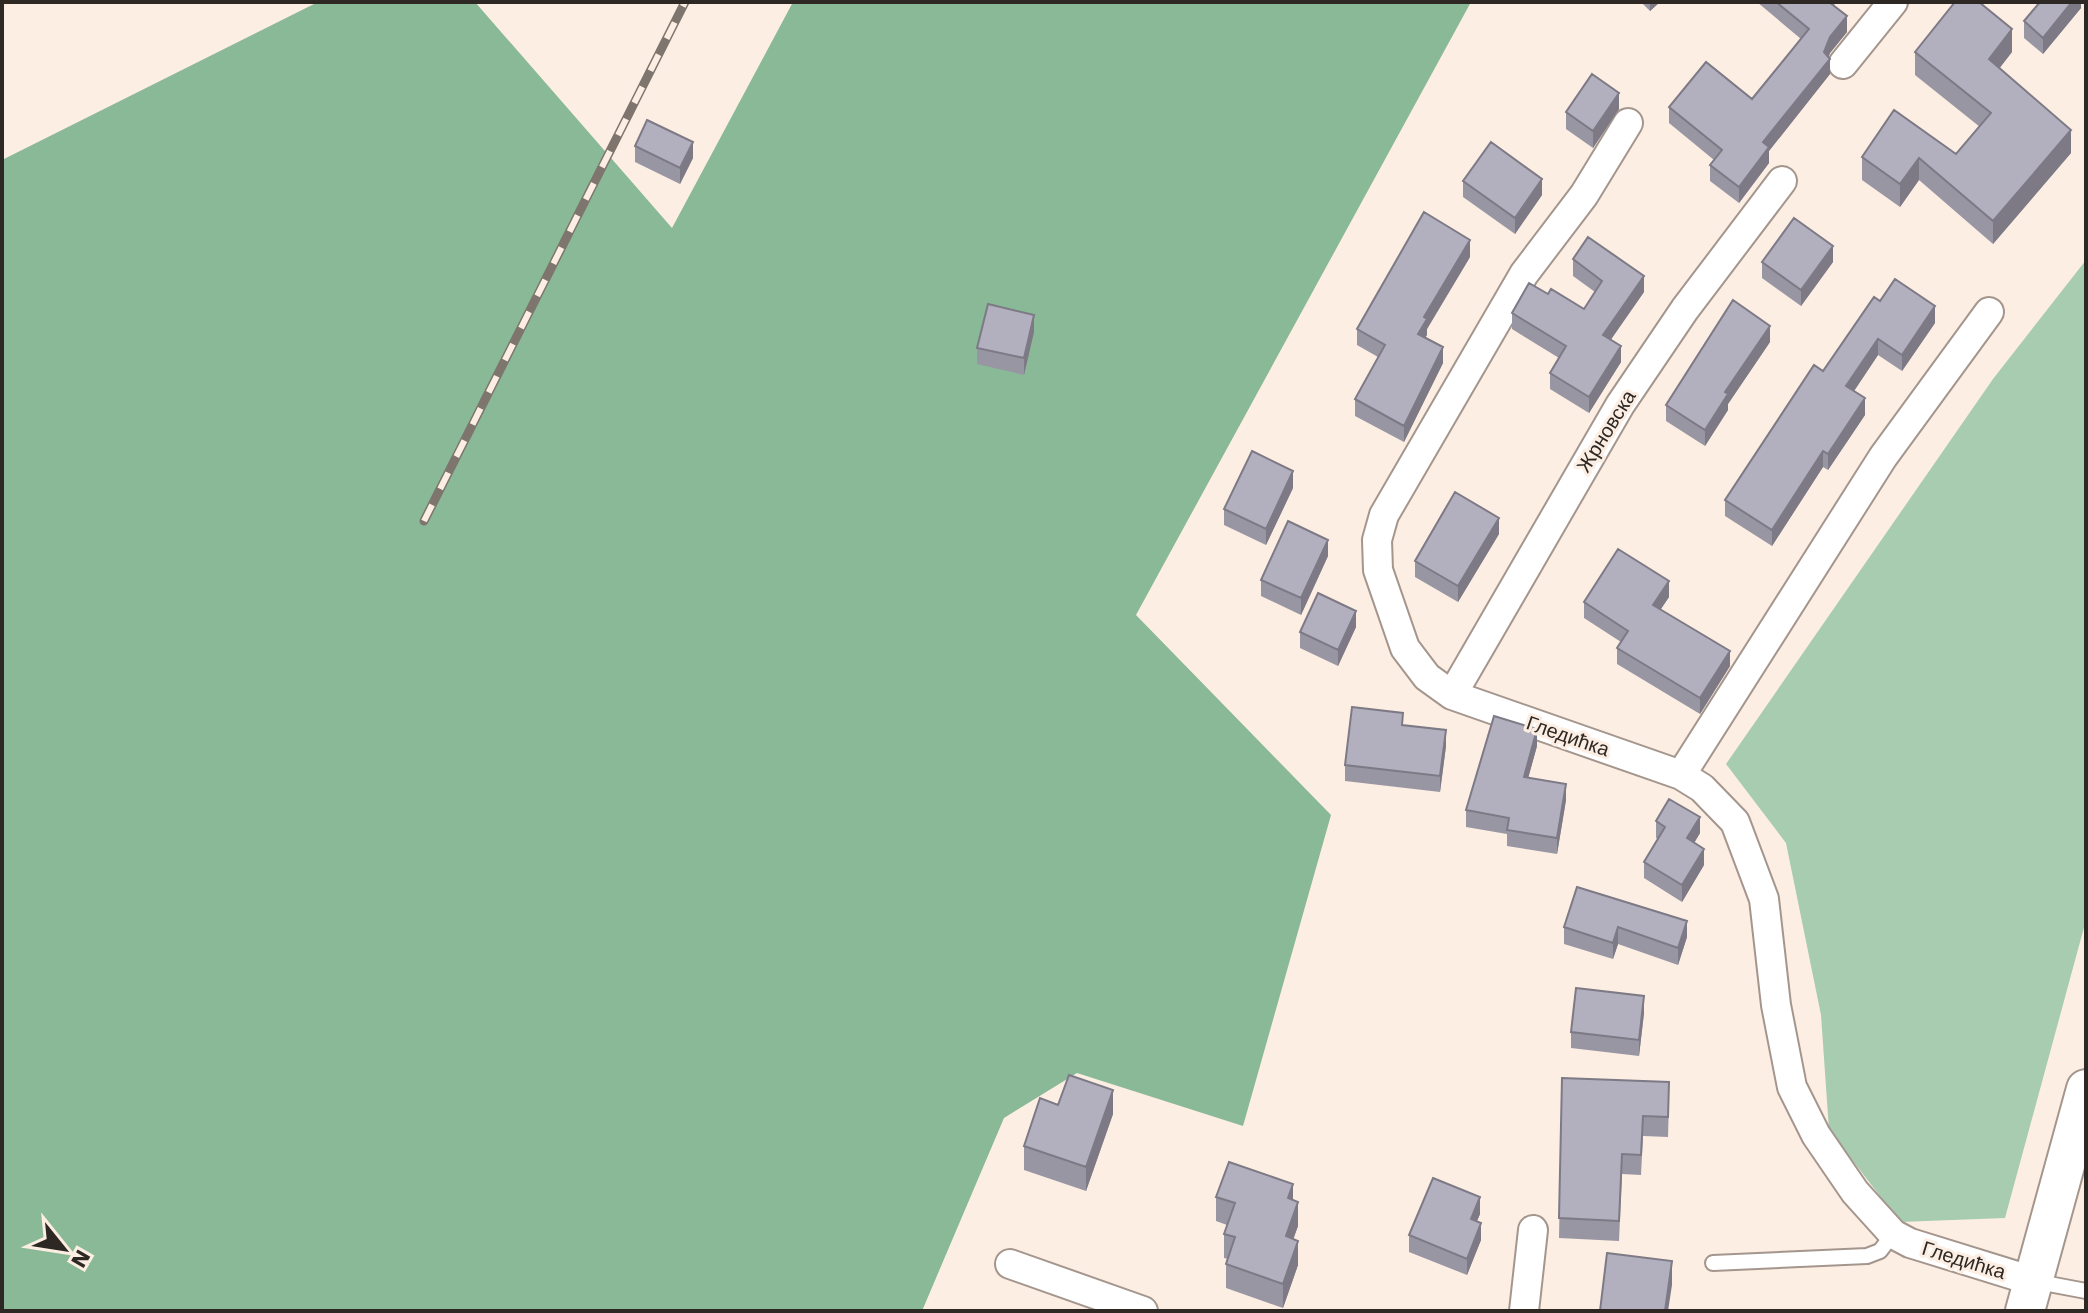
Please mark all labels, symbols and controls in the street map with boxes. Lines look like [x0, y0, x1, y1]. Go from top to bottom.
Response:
street label: Жрновска [1571, 385, 1641, 477]
street label: Гледићка [1523, 711, 1614, 762]
north arrow [24, 1209, 104, 1289]
street label: Гледићка [1919, 1236, 2010, 1284]
text: N [66, 1245, 96, 1272]

